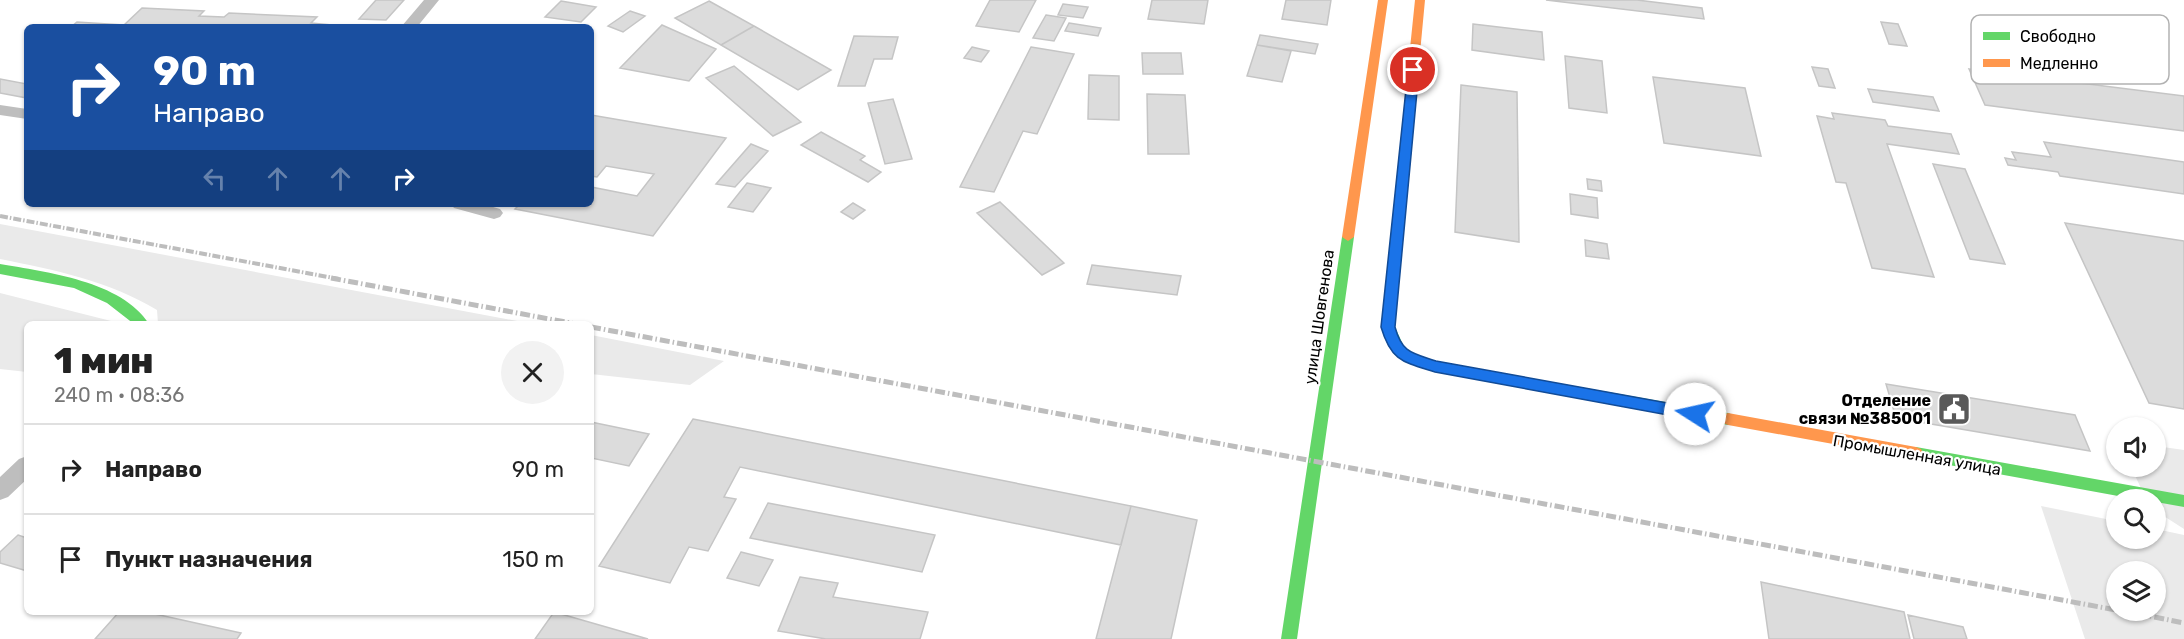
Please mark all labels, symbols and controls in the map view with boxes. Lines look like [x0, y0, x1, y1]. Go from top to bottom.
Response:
legend [1971, 15, 2169, 84]
text: Свободно [2020, 27, 2096, 46]
pin [1387, 44, 1438, 95]
text: 90 m [153, 46, 256, 96]
icon: right [54, 48, 132, 126]
icon: arrive [1396, 53, 1429, 86]
text: Медленно [2020, 54, 2098, 73]
text: Направо [153, 97, 265, 129]
icon: left [198, 162, 231, 195]
icon: ahead [261, 162, 294, 195]
icon: ahead [324, 162, 357, 195]
icon: right [387, 162, 420, 195]
street label: улица Шовгенова [1300, 248, 1338, 386]
text: 1 мин [54, 339, 154, 382]
button: close [501, 341, 564, 404]
position arrow [1663, 382, 1727, 446]
text: 240 m · 08:36 [54, 383, 184, 407]
place label: Отделение связи №385001 [1799, 391, 1931, 428]
public building icon: Отделение связи №385001 [1936, 391, 1972, 427]
map controls [2106, 417, 2166, 621]
button: sound [2106, 417, 2166, 477]
street label: Промышленная улица [1832, 431, 2002, 479]
icon: right [54, 453, 87, 486]
text: Направо [105, 456, 202, 483]
text: 90 m [512, 456, 564, 483]
button: search [2106, 489, 2166, 549]
icon: arrive [54, 543, 87, 576]
text: Пункт назначения [105, 546, 313, 573]
text: 150 m [503, 546, 564, 573]
button: layers [2106, 561, 2166, 621]

